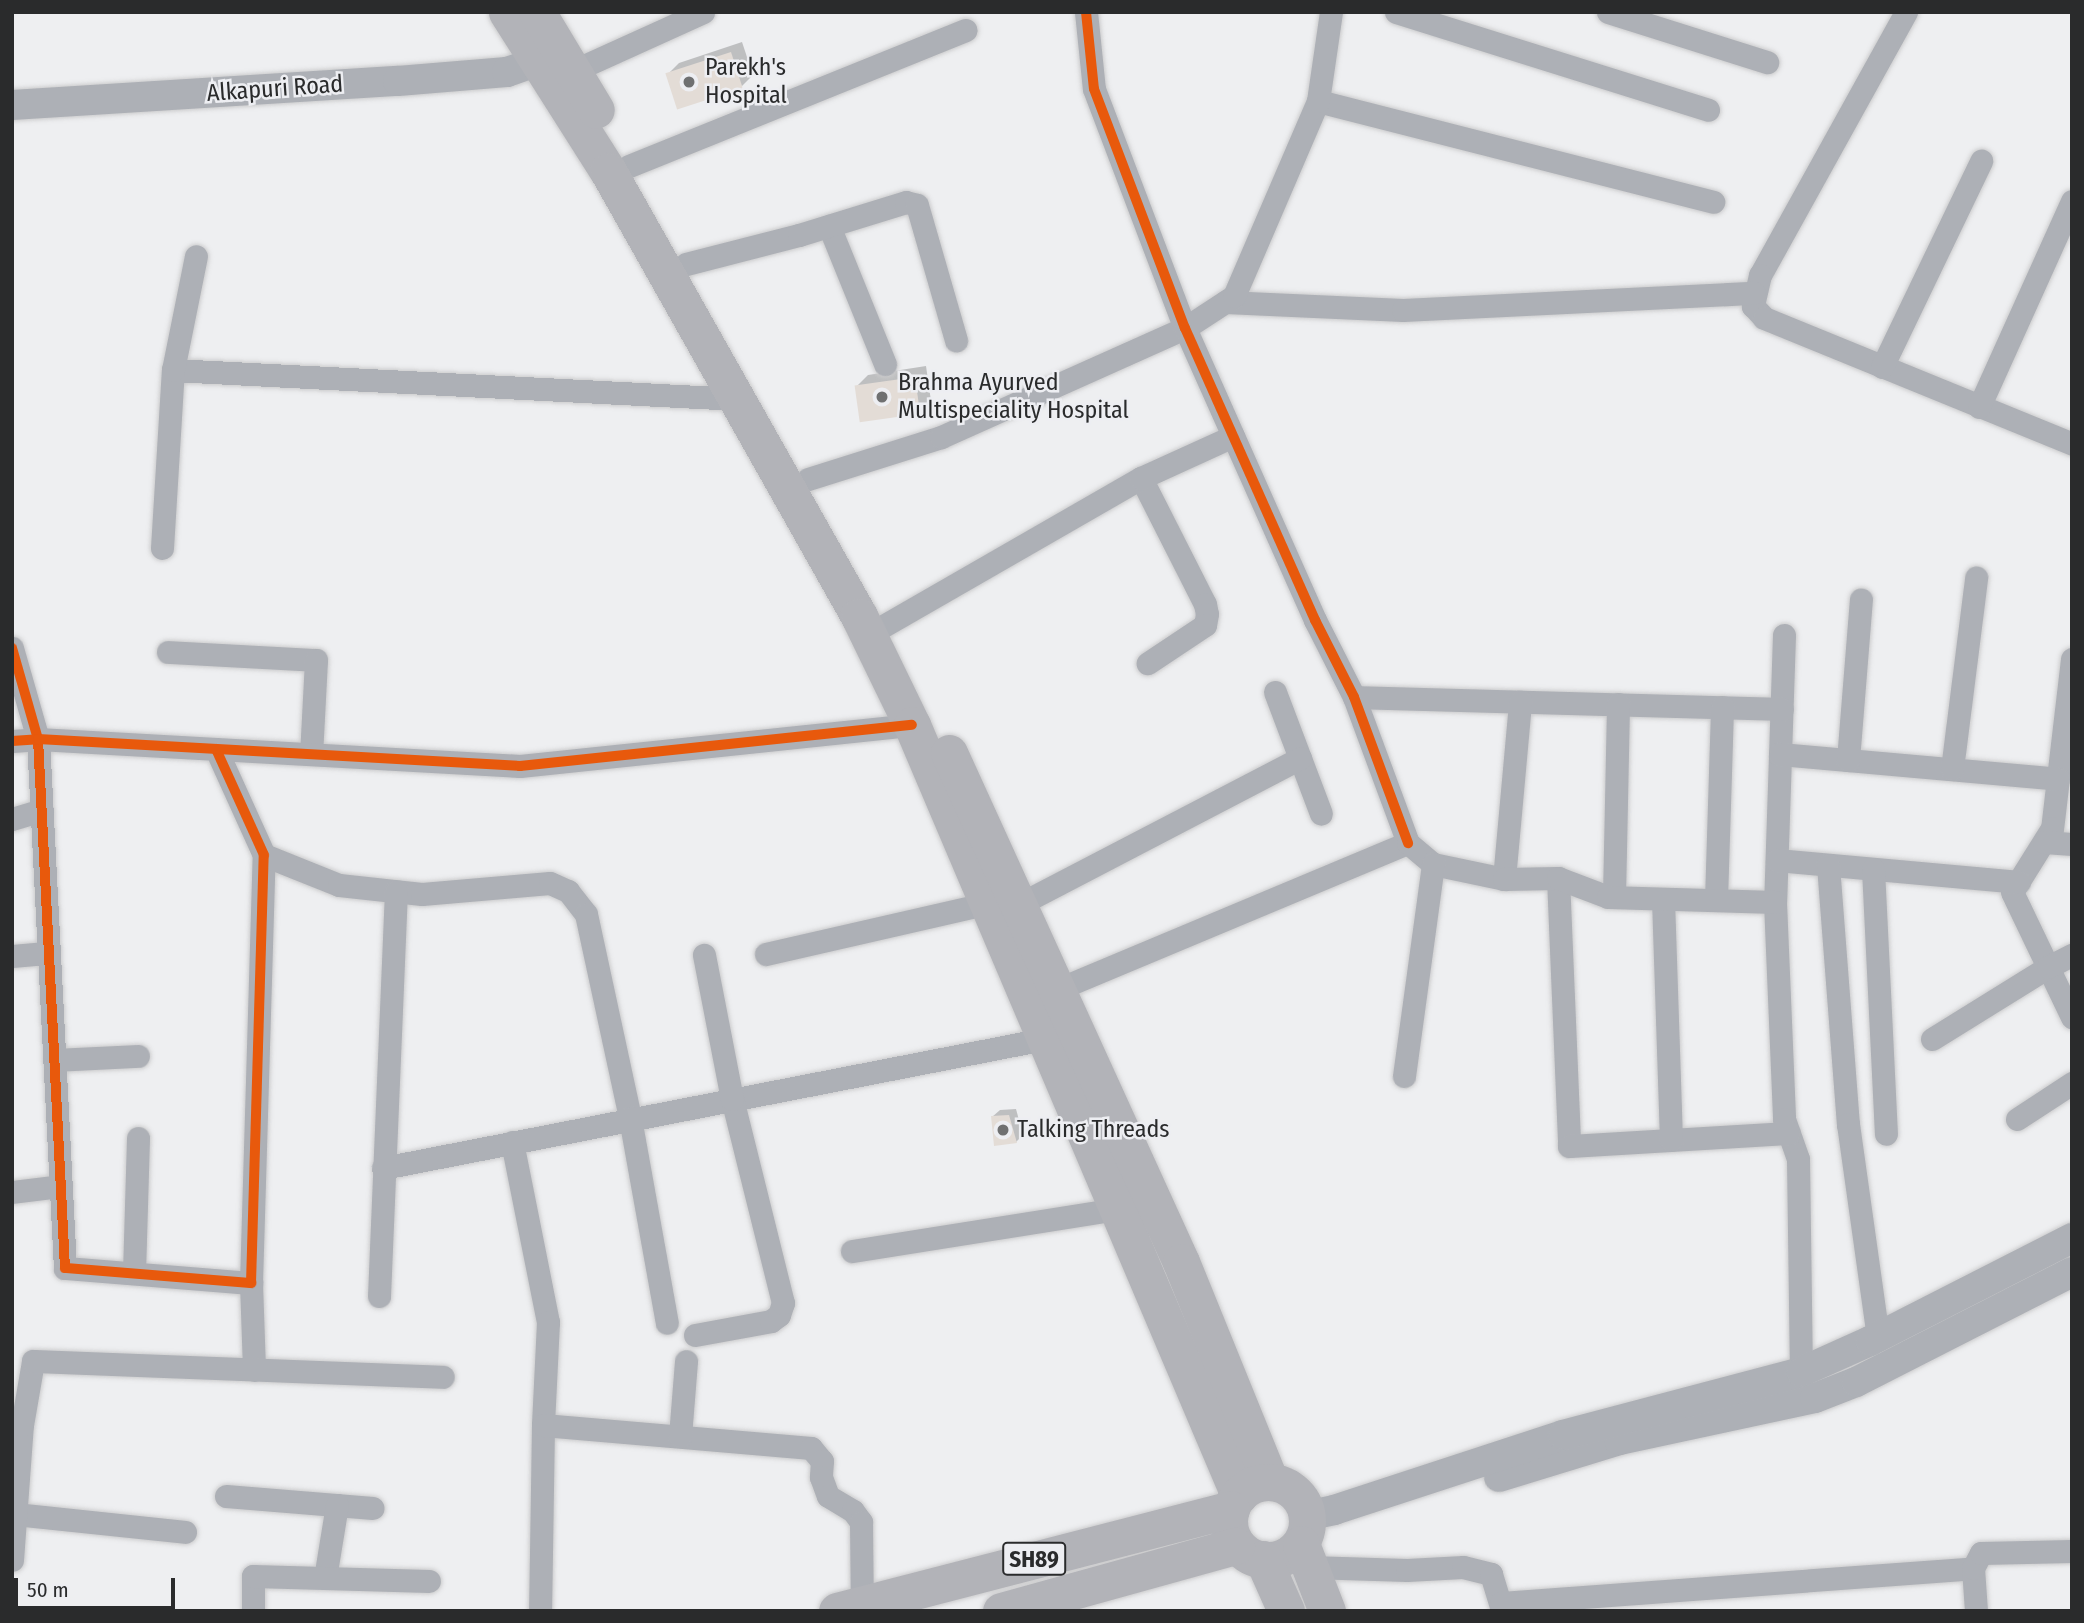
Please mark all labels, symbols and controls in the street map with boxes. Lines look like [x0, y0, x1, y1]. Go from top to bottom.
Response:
place label: Parekh's Hospital [705, 54, 787, 110]
street label: Alkapuri Road [206, 70, 344, 108]
marker: Parekh's Hospital [679, 72, 699, 92]
place label: Brahma Ayurved Multispeciality Hospital [898, 369, 1129, 425]
marker: Brahma Ayurved Multispeciality Hospital [872, 387, 892, 407]
place label: Talking Threads [1017, 1116, 1170, 1144]
marker: Talking Threads [995, 1122, 1011, 1138]
road number: SH89 [1001, 1540, 1067, 1578]
scale bar [18, 1564, 178, 1608]
text: 50 m [27, 1577, 69, 1603]

